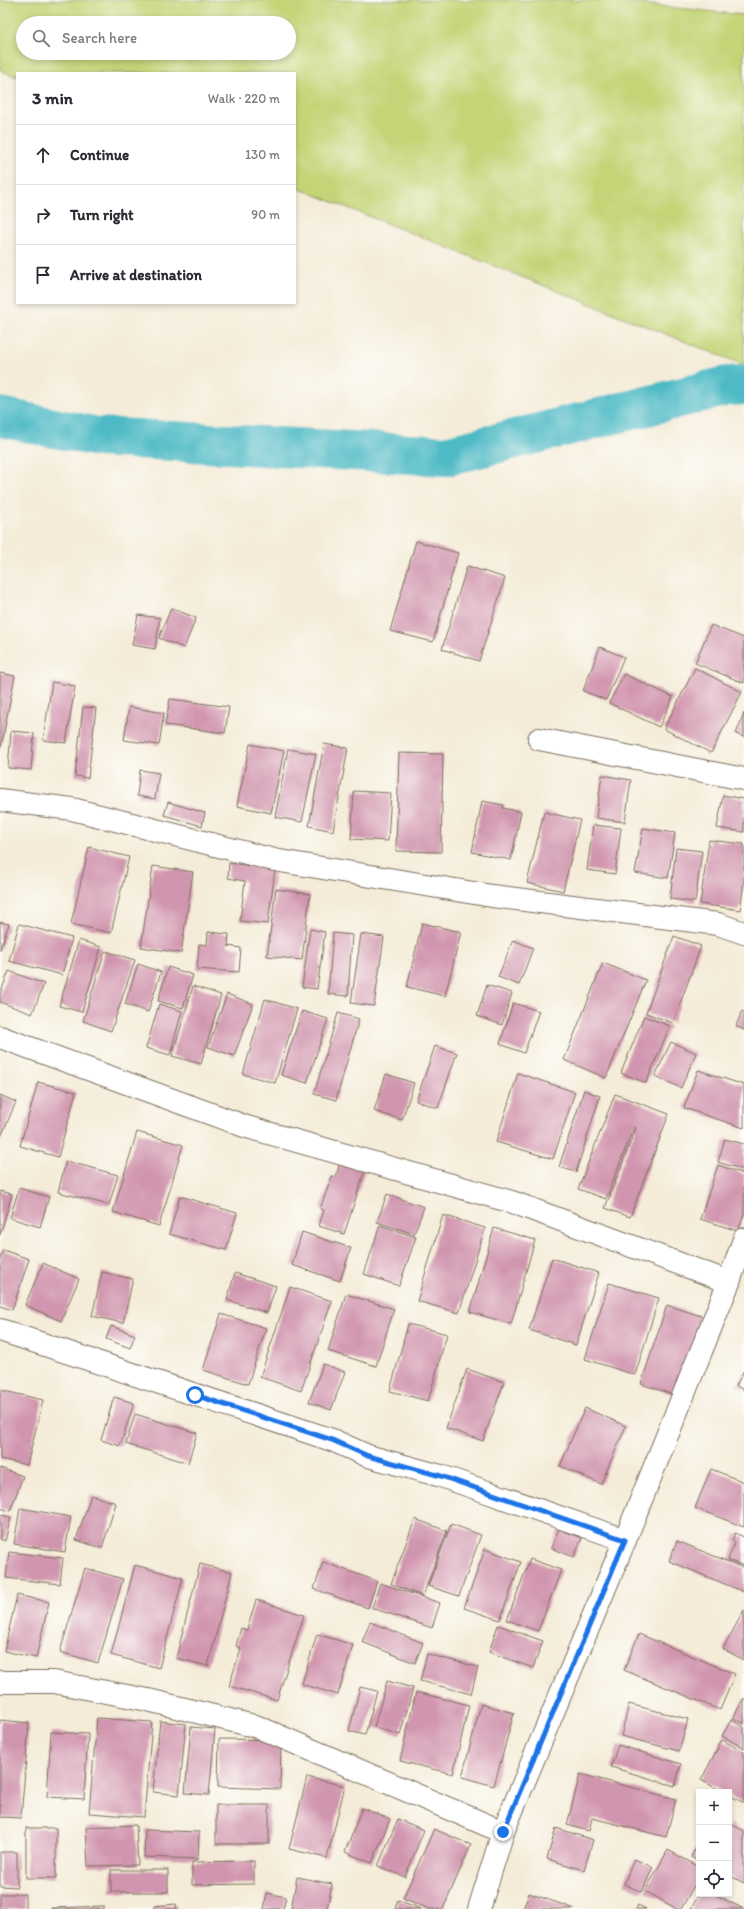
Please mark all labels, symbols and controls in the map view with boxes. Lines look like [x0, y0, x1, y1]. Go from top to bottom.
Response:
search box [16, 16, 296, 60]
icon: search [30, 27, 52, 49]
text: Search here [62, 29, 137, 47]
text: 3 min [32, 88, 73, 108]
text: Walk · 220 m [208, 91, 280, 106]
icon: ahead [32, 144, 54, 166]
text: Continue [70, 146, 129, 164]
text: 130 m [245, 147, 280, 162]
icon: right [32, 204, 54, 226]
text: Turn right [70, 206, 134, 224]
text: 90 m [251, 207, 280, 222]
icon: arrive [32, 264, 54, 286]
text: Arrive at destination [70, 266, 202, 284]
route start [186, 1386, 204, 1404]
map controls [696, 1789, 732, 1897]
button: + [696, 1789, 732, 1825]
route end [494, 1823, 512, 1841]
button: − [696, 1825, 732, 1861]
button: locate [696, 1861, 732, 1897]

